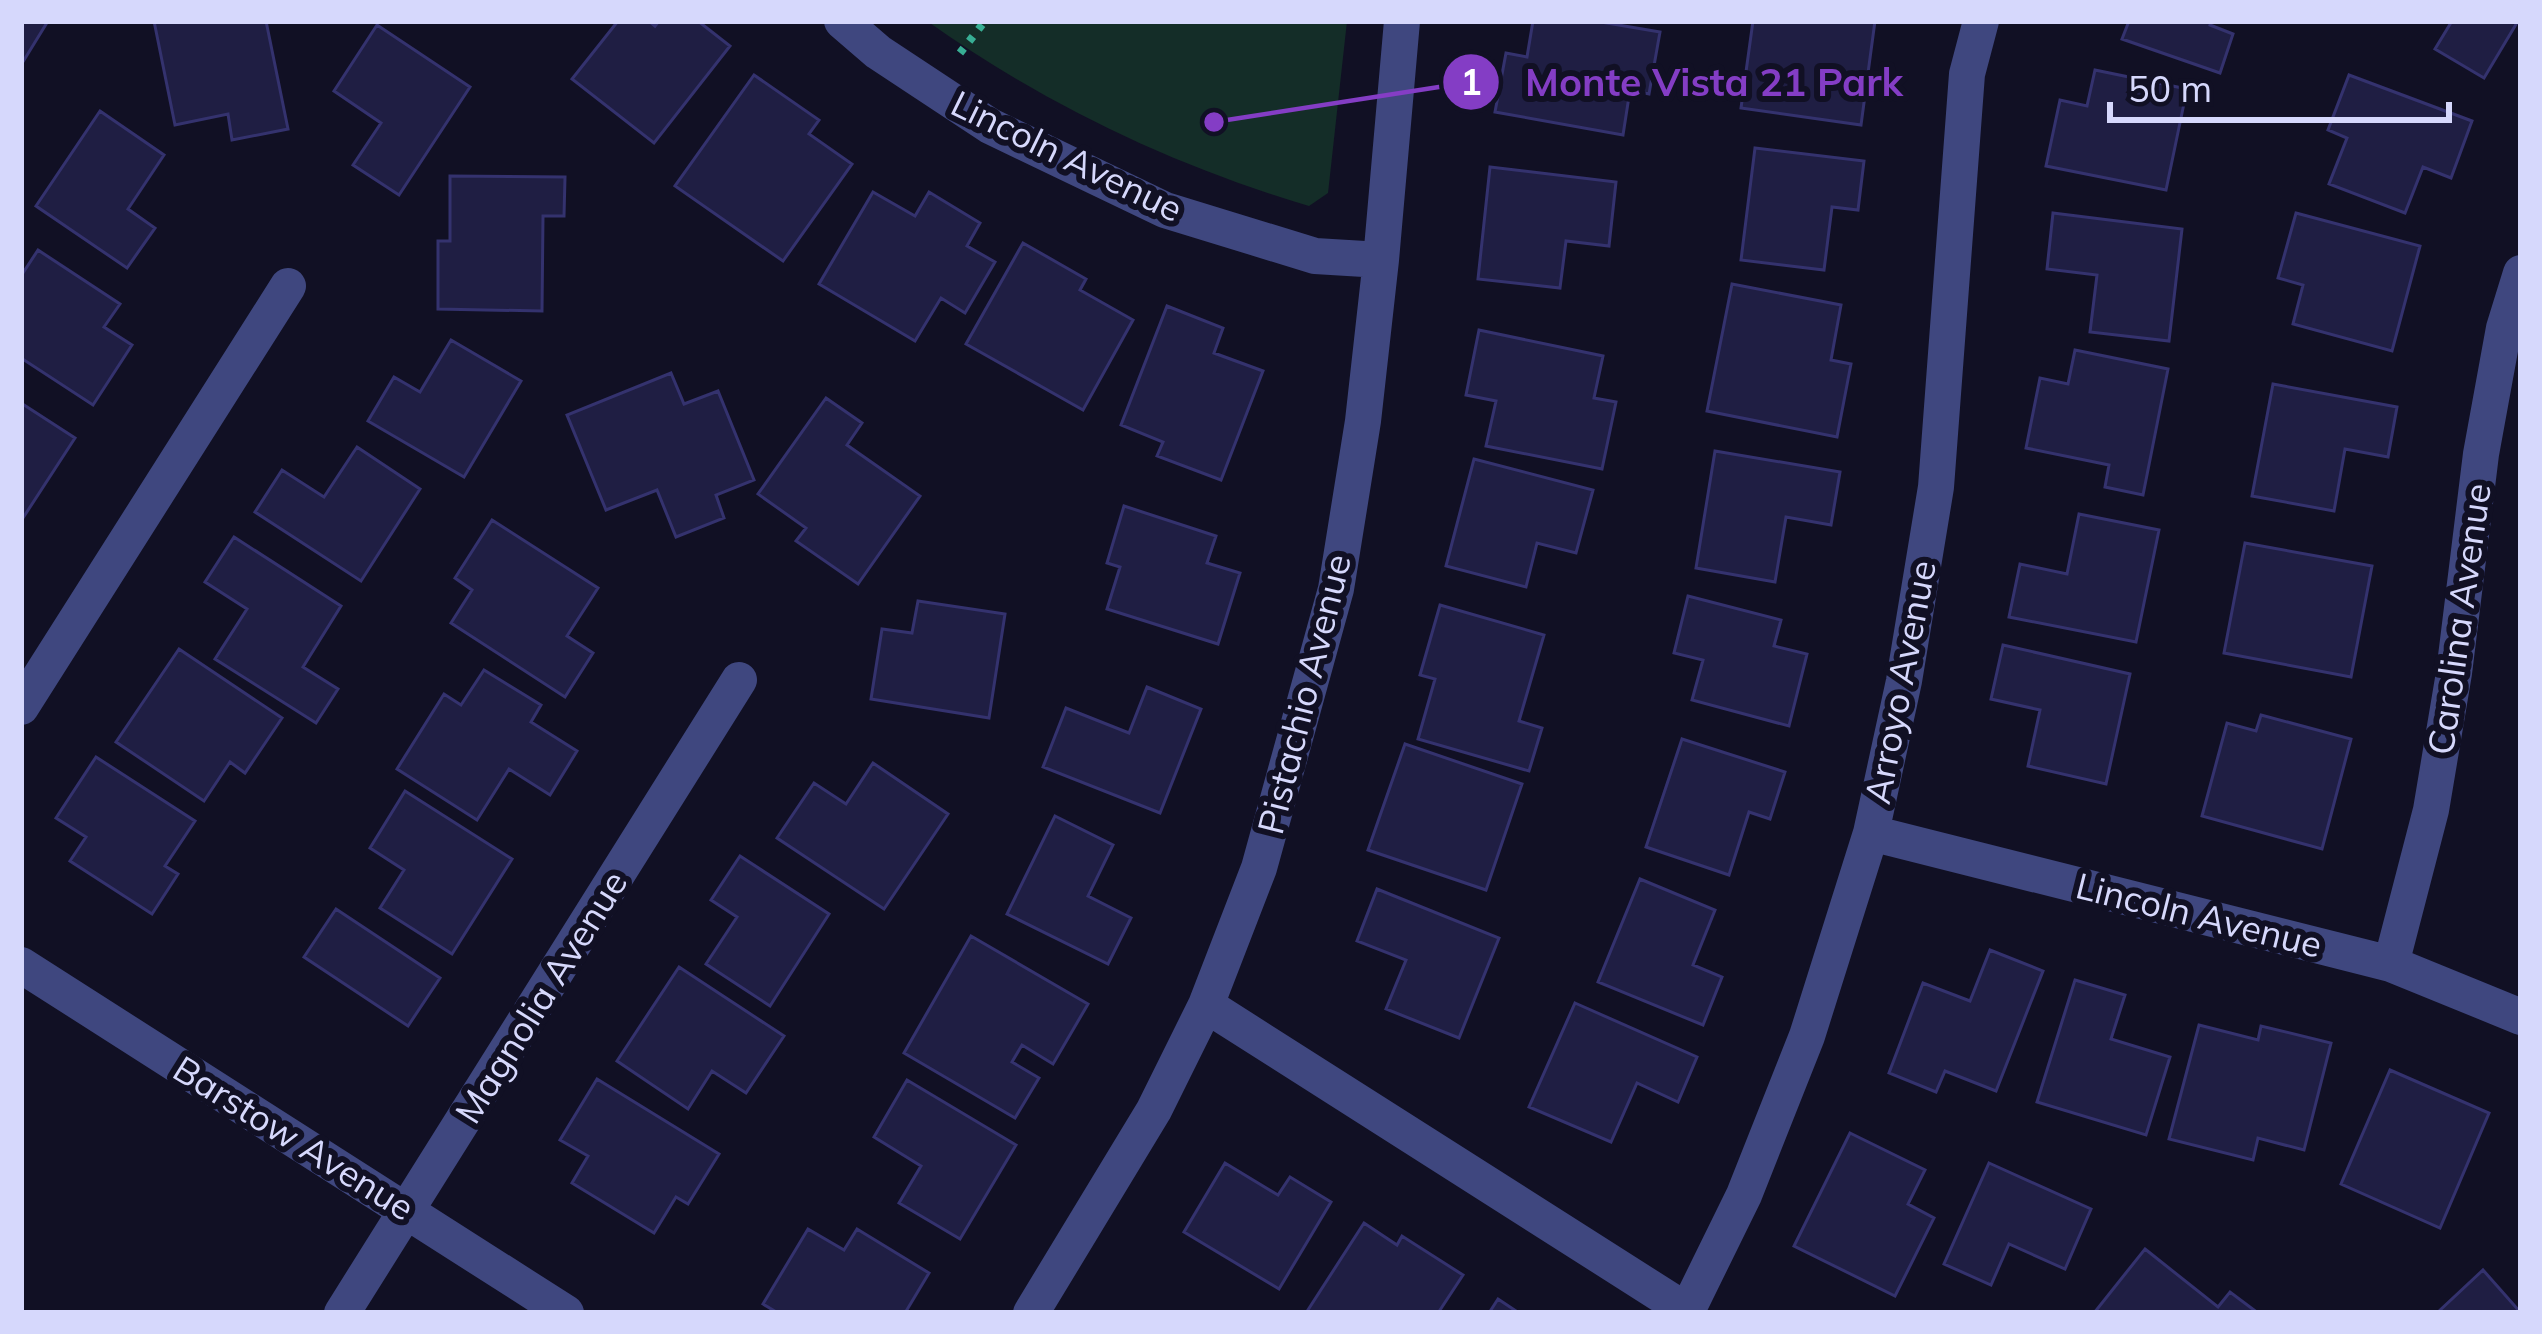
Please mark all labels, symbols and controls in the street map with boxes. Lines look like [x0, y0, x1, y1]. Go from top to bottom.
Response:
callout: Monte Vista 21 Park [1441, 44, 1927, 119]
scale bar [2110, 48, 2449, 122]
text: Monte Vista 21 Park [1525, 57, 1904, 106]
text: 1 [1460, 59, 1482, 104]
text: 50 m [2128, 66, 2212, 111]
street label: Lincoln Avenue [944, 80, 1190, 231]
street label: Carolina Avenue [2417, 480, 2500, 758]
street label: Pistachio Avenue [1247, 549, 1360, 838]
street label: Arroyo Avenue [1854, 556, 1945, 807]
street label: Magnolia Avenue [445, 862, 636, 1131]
street label: Lincoln Avenue [2072, 862, 2327, 967]
street label: Barstow Avenue [166, 1046, 423, 1230]

